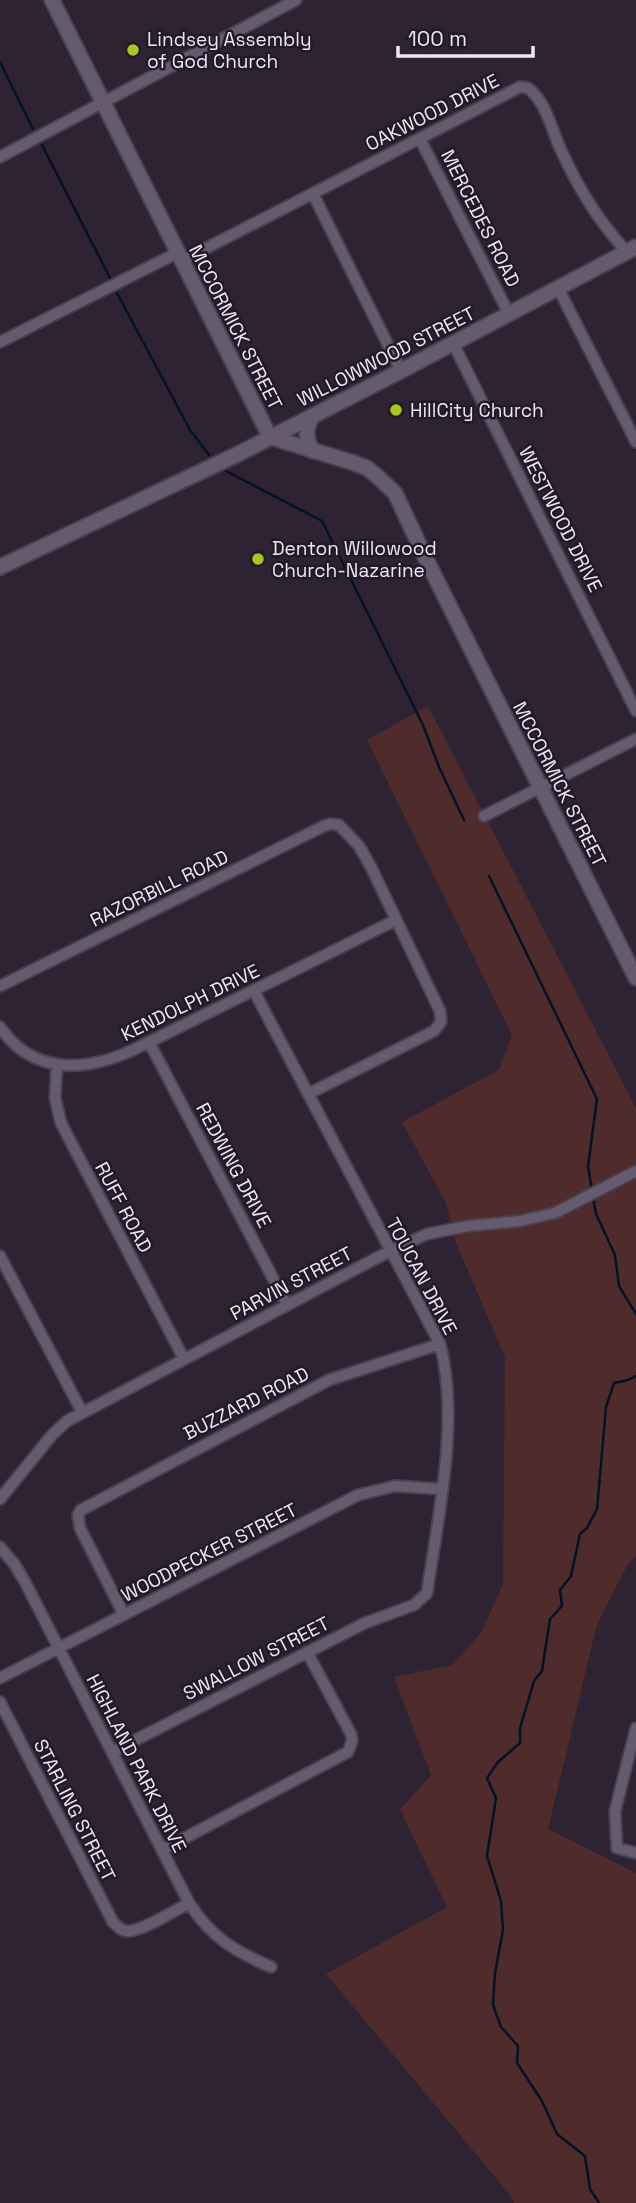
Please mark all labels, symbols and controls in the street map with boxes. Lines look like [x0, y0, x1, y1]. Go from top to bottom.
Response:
scale bar [398, 14, 533, 58]
text: 100 m [408, 25, 467, 52]
place label: Lindsey Assembly of God Church [147, 27, 312, 74]
marker: Lindsey Assembly of God Church [125, 42, 141, 58]
street label: OAKWOOD DRIVE [361, 68, 503, 157]
street label: MERCEDES ROAD [435, 145, 526, 291]
street label: MCCORMICK STREET [183, 240, 288, 414]
street label: WILLOWWOOD STREET [293, 301, 479, 412]
place label: HillCity Church [410, 398, 544, 423]
marker: HillCity Church [388, 402, 404, 418]
street label: WESTWOOD DRIVE [513, 442, 608, 596]
place label: Denton Willowood Church-Nazarine [272, 536, 437, 583]
marker: Denton Willowood Church-Nazarine [250, 551, 266, 567]
street label: MCCORMICK STREET [507, 697, 612, 871]
street label: RAZORBILL ROAD [86, 844, 232, 933]
street label: KENDOLPH DRIVE [117, 958, 264, 1047]
street label: REDWING DRIVE [190, 1098, 277, 1232]
street label: RUFF ROAD [89, 1158, 158, 1257]
street label: TOUCAN DRIVE [380, 1213, 463, 1339]
street label: PARVIN STREET [226, 1241, 357, 1326]
street label: BUZZARD ROAD [179, 1361, 313, 1446]
street label: WOODPECKER STREET [117, 1497, 301, 1608]
street label: SWALLOW STREET [179, 1611, 334, 1706]
street label: HIGHLAND PARK DRIVE [81, 1670, 192, 1857]
street label: STARLING STREET [28, 1735, 121, 1886]

